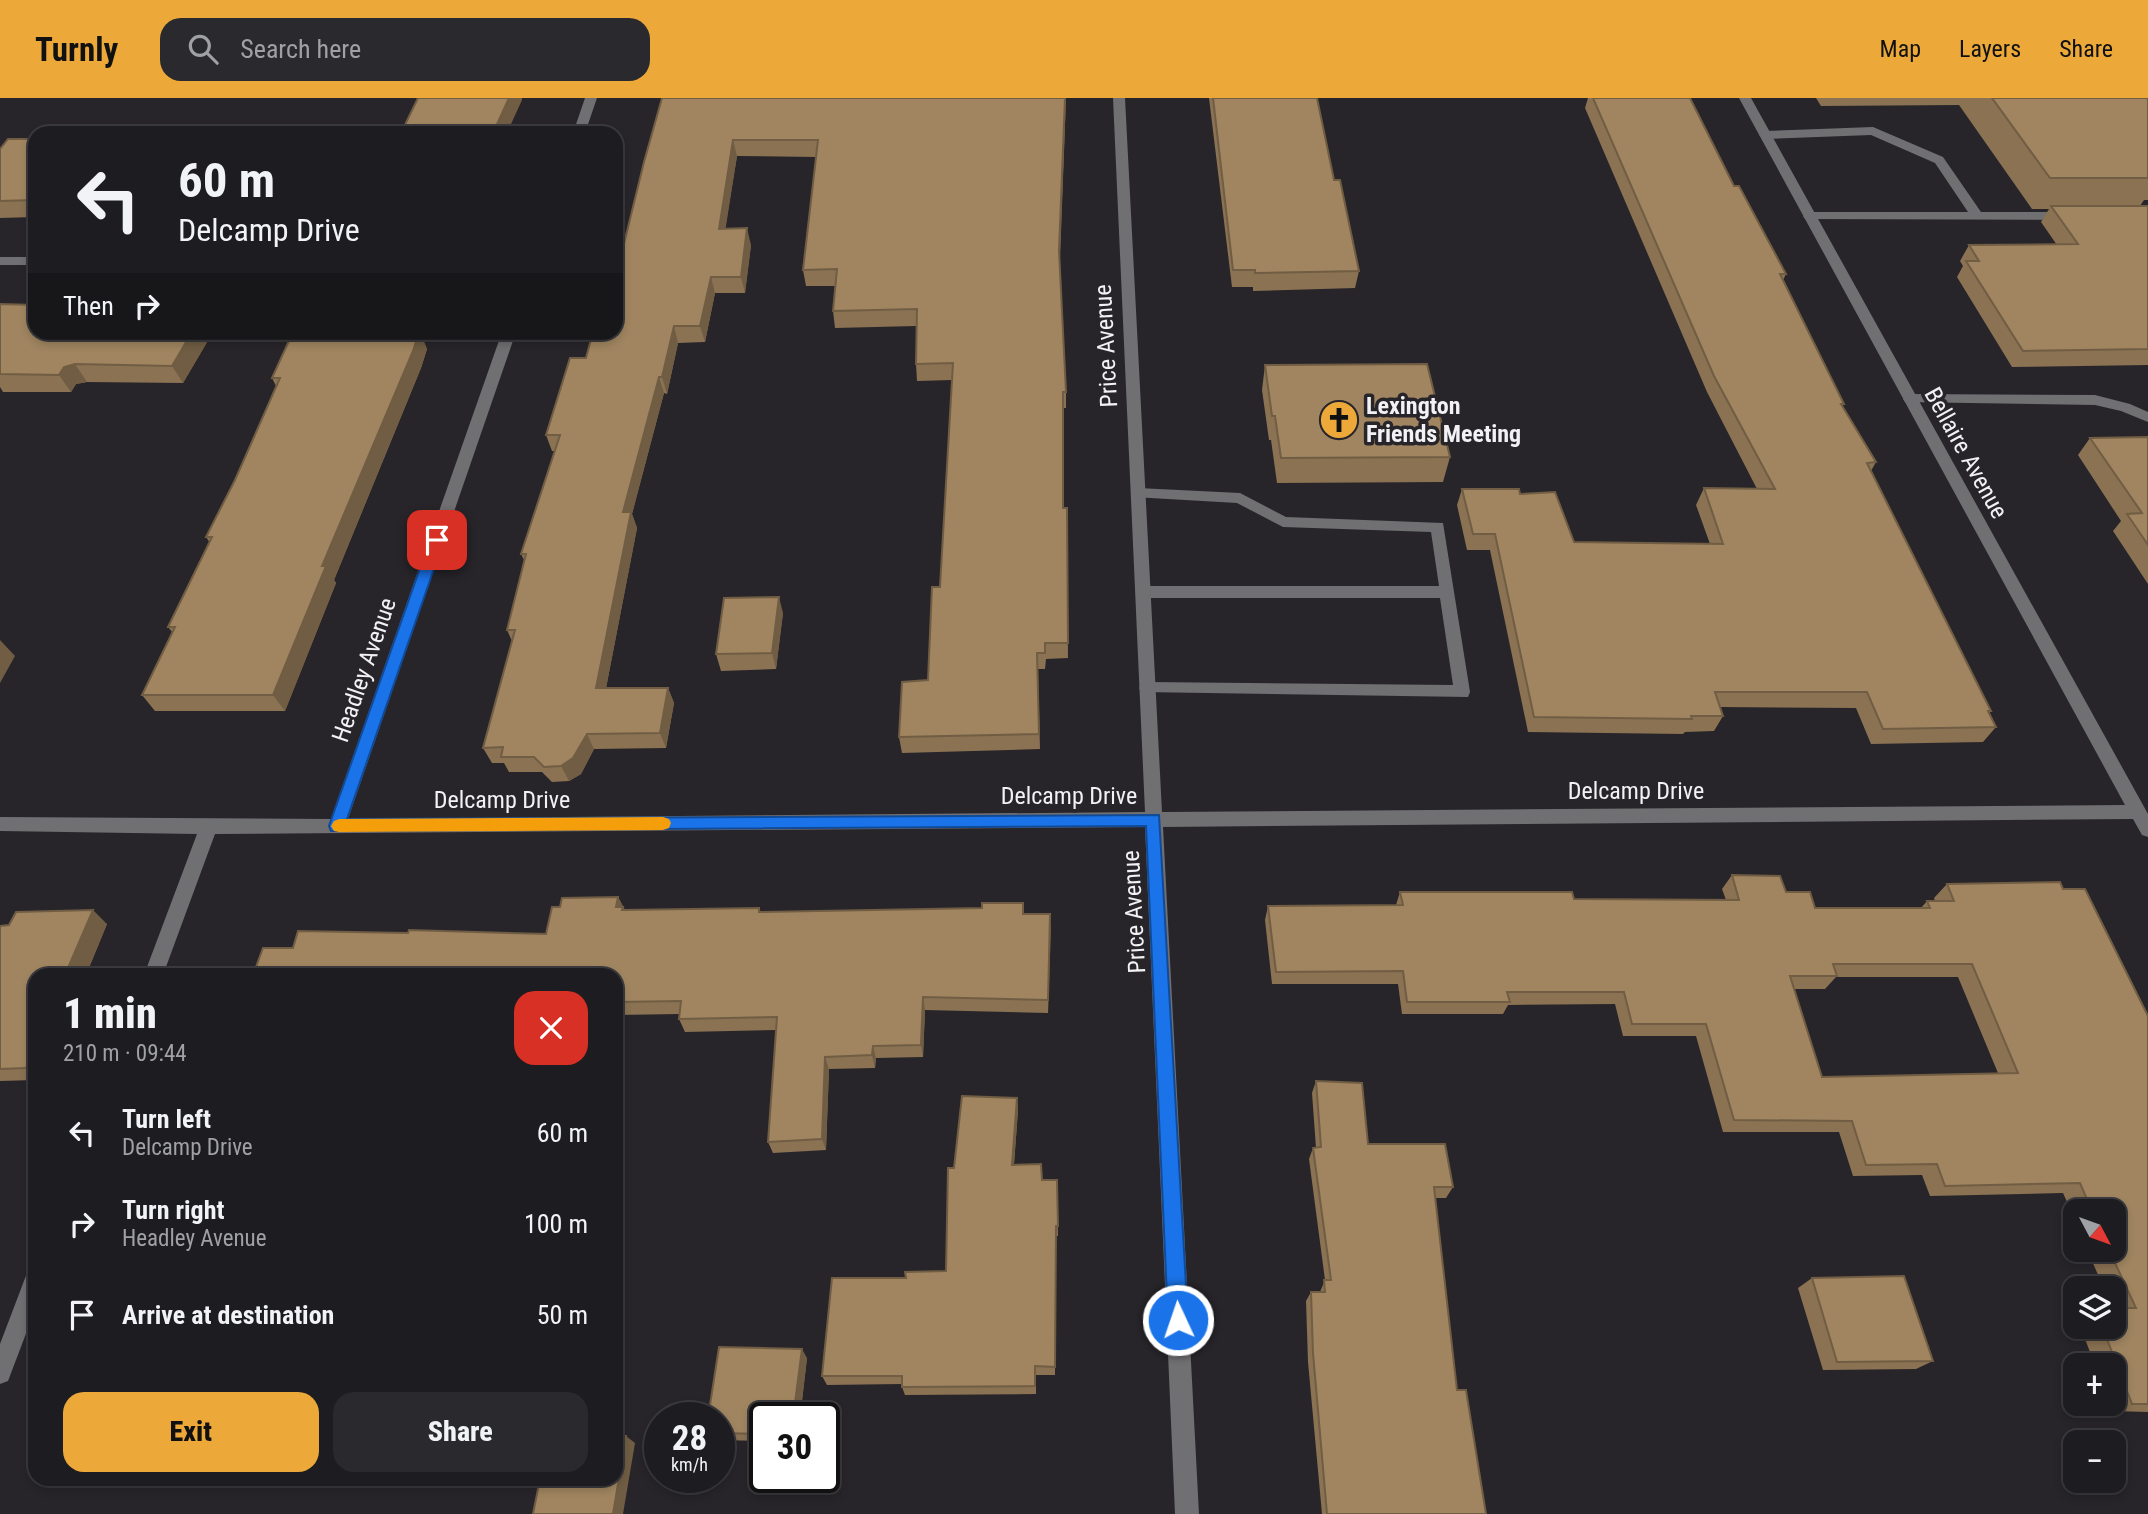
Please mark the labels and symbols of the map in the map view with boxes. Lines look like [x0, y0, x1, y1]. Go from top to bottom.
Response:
street label: Price Avenue [1089, 284, 1123, 408]
street label: Bellaire Avenue [1919, 383, 2013, 523]
place label: Lexington Friends Meeting [1366, 392, 1521, 448]
church icon: Lexington Friends Meeting [1318, 399, 1360, 441]
pin [407, 510, 467, 570]
street label: Headley Avenue [326, 594, 402, 746]
street label: Delcamp Drive [1568, 777, 1704, 805]
street label: Delcamp Drive [1001, 782, 1137, 810]
street label: Delcamp Drive [434, 786, 570, 814]
street label: Price Avenue [1117, 850, 1151, 974]
north arrow [2063, 1199, 2126, 1262]
position arrow [1141, 1283, 1215, 1357]
speed limit sign: 30 [749, 1402, 840, 1493]

